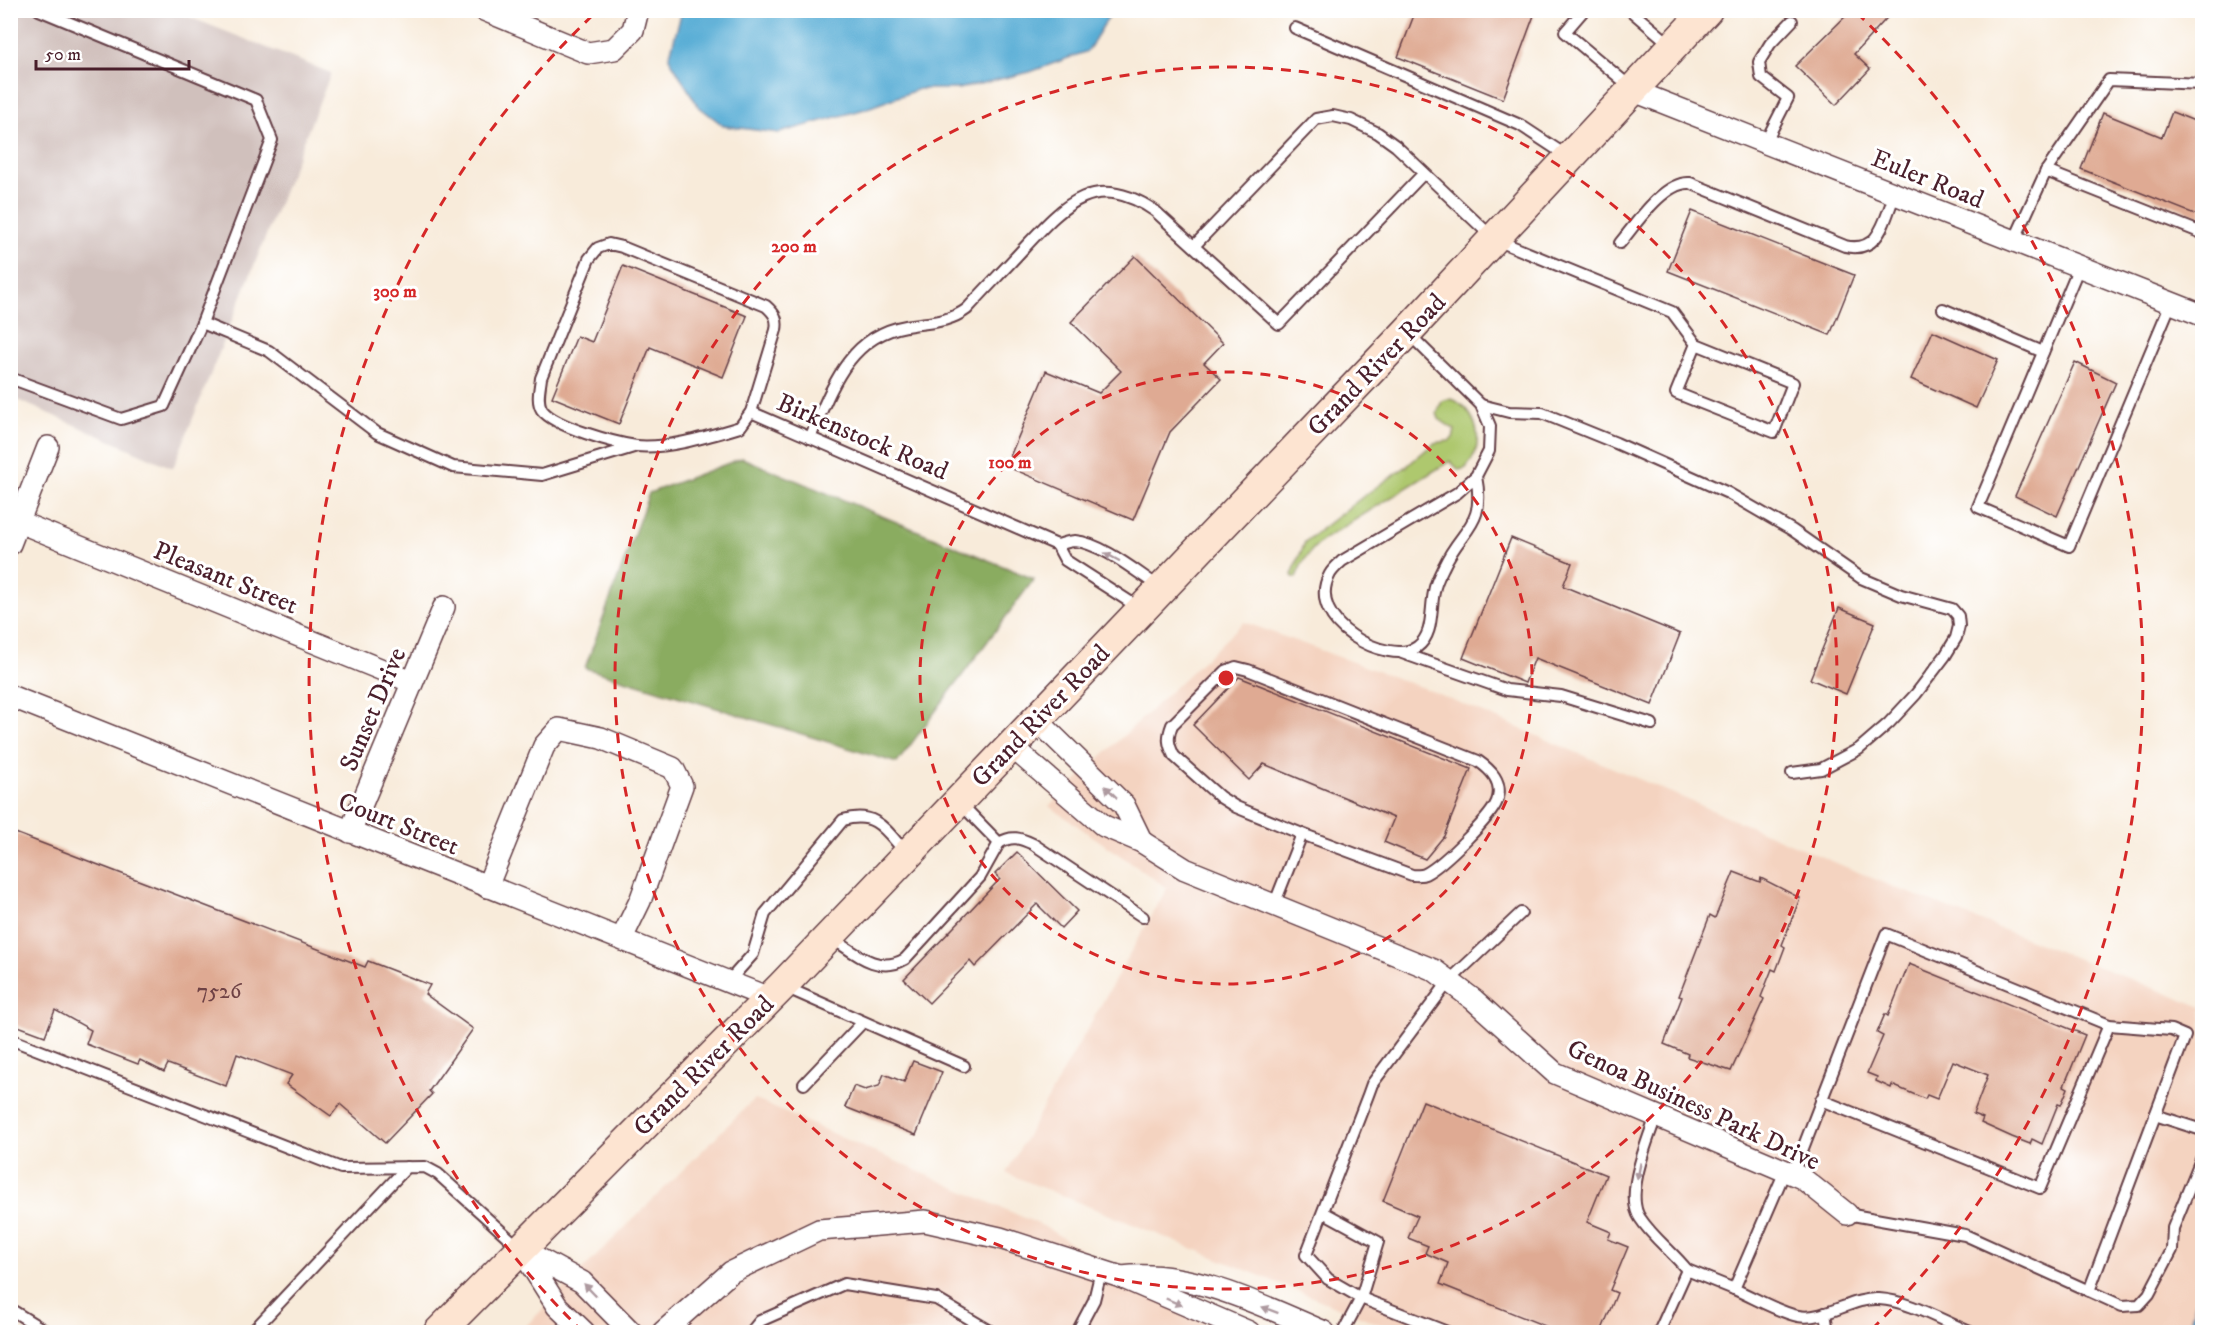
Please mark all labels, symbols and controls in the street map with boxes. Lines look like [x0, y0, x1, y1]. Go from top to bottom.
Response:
scale bar [36, 33, 189, 71]
text: 50 m [45, 44, 81, 66]
street label: Euler Road [1866, 142, 1989, 217]
text: 200 m [771, 236, 817, 258]
text: 300 m [373, 281, 417, 303]
street label: Grand River Road [1301, 287, 1454, 443]
street label: Birkenstock Road [772, 386, 953, 488]
text: 100 m [988, 452, 1032, 474]
street label: Pleasant Street [148, 534, 303, 622]
one-way arrow [1104, 552, 1121, 562]
street label: Grand River Road [965, 638, 1118, 794]
street label: Sunset Drive [333, 643, 414, 776]
centre of rings [1216, 668, 1236, 688]
street label: Court Street [333, 785, 464, 864]
one-way arrow [1105, 786, 1119, 800]
house number: 7526 [197, 978, 243, 1005]
street label: Grand River Road [627, 989, 782, 1144]
street label: Genoa Business Park Drive [1562, 1032, 1825, 1178]
one-way arrow [1634, 1162, 1643, 1181]
one-way arrow [584, 1284, 598, 1298]
one-way arrow [1165, 1297, 1183, 1307]
one-way arrow [1261, 1305, 1279, 1315]

